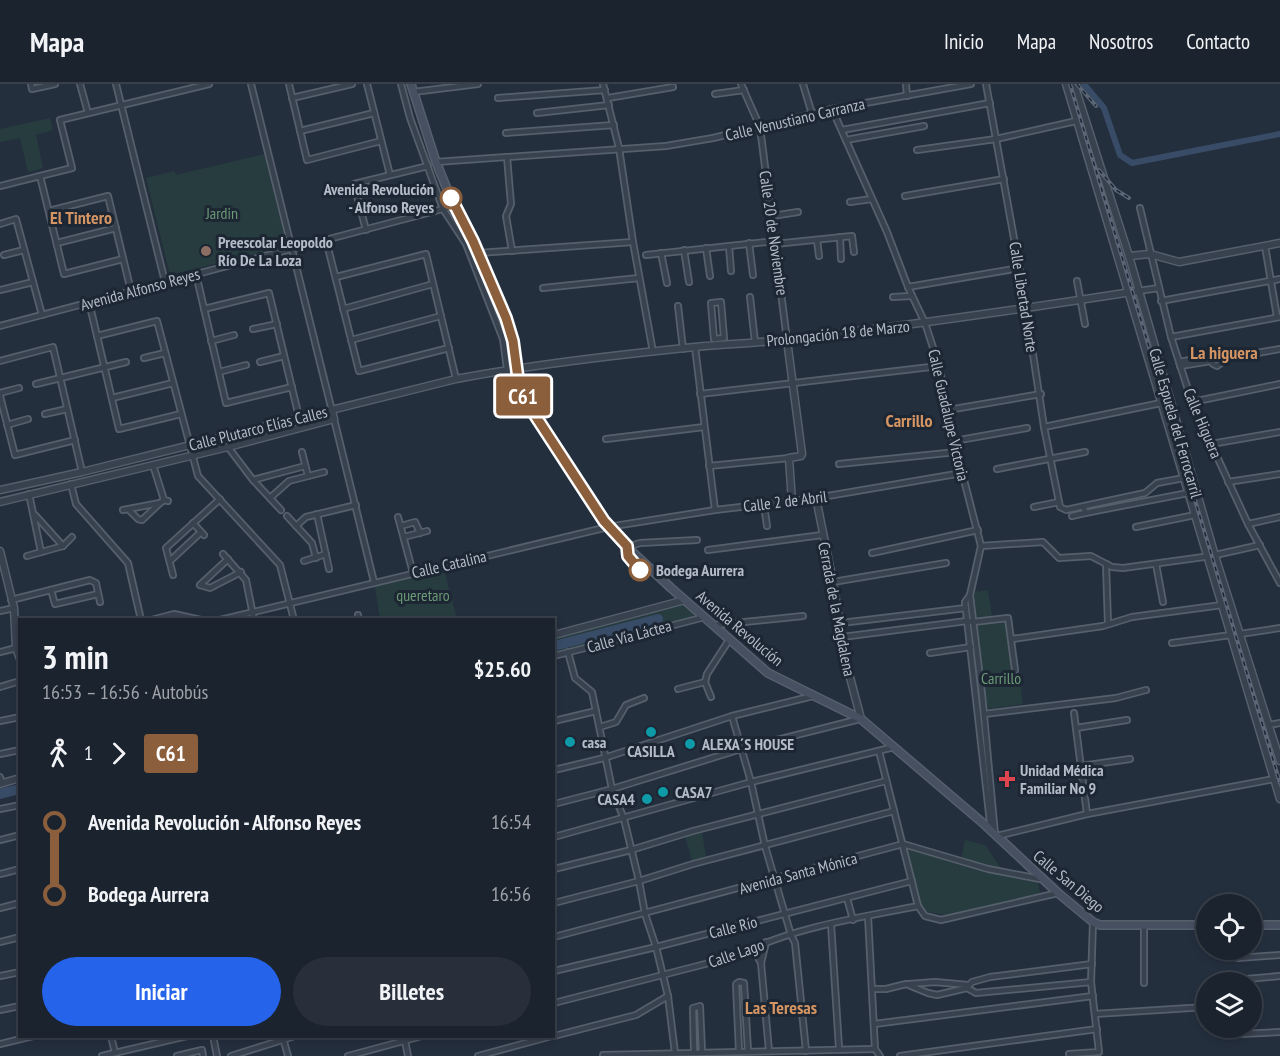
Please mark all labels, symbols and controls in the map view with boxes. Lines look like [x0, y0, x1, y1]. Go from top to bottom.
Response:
text: Mapa [30, 23, 84, 60]
text: Inicio [944, 28, 984, 55]
text: Mapa [1017, 28, 1056, 55]
text: Nosotros [1089, 28, 1153, 55]
text: Contacto [1186, 28, 1250, 55]
street label: Calle Venustiano Carranza [723, 93, 867, 145]
street label: Calle 20 de Noviembre [755, 169, 793, 297]
place label: Avenida Revolución - Alfonso Reyes [323, 179, 434, 217]
marker: Avenida Revolución - Alfonso Reyes [440, 187, 462, 209]
park label: Jardin [205, 203, 238, 223]
district label: El Tintero [50, 206, 112, 229]
place label: Preescolar Leopoldo Río De La Loza [218, 232, 333, 270]
street label: Calle Libertad Norte [1005, 240, 1043, 354]
marker: Preescolar Leopoldo Río De La Loza [199, 244, 213, 258]
street label: Avenida Alfonso Reyes [78, 263, 202, 315]
street label: Prolongación 18 de Marzo [765, 316, 911, 350]
district label: La higuera [1190, 341, 1258, 364]
street label: Calle Espuela del Ferrocarril [1145, 346, 1207, 500]
street label: Calle Guadalupe Victoria [924, 347, 974, 483]
line badge: C61 [488, 376, 558, 416]
text: C61 [508, 383, 538, 410]
street label: Calle Higuera [1179, 385, 1227, 461]
street label: Calle Plutarco Elías Calles [187, 401, 329, 455]
district label: Carrillo [886, 409, 932, 432]
street label: Calle 2 de Abril [742, 486, 828, 516]
street label: Cerrada de la Magdalena [814, 540, 860, 678]
street label: Calle Catalina [410, 546, 488, 582]
marker: Bodega Aurrera [629, 559, 651, 581]
place label: Bodega Aurrera [656, 560, 744, 580]
park label: queretaro [396, 585, 450, 605]
street label: Avenida Revolución [692, 586, 788, 670]
street label: Calle Vía Láctea [585, 615, 673, 657]
text: 3 min [42, 635, 109, 678]
text: $25.60 [474, 655, 531, 683]
park label: Carrillo [981, 668, 1021, 688]
text: 16:53 – 16:56 · Autobús [42, 679, 208, 705]
marker: CASILLA [644, 725, 658, 739]
place label: casa [582, 732, 607, 752]
place label: ALEXA´S HOUSE [701, 734, 794, 754]
marker: casa [563, 735, 577, 749]
icon: walk [42, 737, 75, 770]
icon: forward [102, 737, 135, 770]
marker: ALEXA´S HOUSE [683, 737, 697, 751]
text: 1 [84, 740, 93, 766]
text: C61 [156, 740, 186, 767]
place label: CASILLA [627, 741, 676, 761]
place label: Unidad Médica Familiar No 9 [1020, 760, 1104, 798]
marker: Unidad Médica Familiar No 9 [998, 770, 1016, 788]
place label: CASA7 [675, 782, 712, 802]
marker: CASA7 [656, 785, 670, 799]
place label: CASA4 [598, 789, 635, 809]
marker: CASA4 [640, 792, 654, 806]
text: Avenida Revolución - Alfonso Reyes [88, 808, 361, 836]
text: 16:54 [491, 809, 531, 835]
street label: Calle San Diego [1029, 845, 1109, 917]
street label: Avenida Santa Mónica [737, 848, 859, 898]
text: Bodega Aurrera [88, 880, 209, 908]
text: 16:56 [491, 881, 531, 907]
map controls [1196, 894, 1262, 1038]
button: locate [1196, 894, 1262, 960]
street label: Calle Río [707, 911, 759, 943]
street label: Calle Lago [706, 934, 767, 972]
button: Iniciar [42, 957, 281, 1026]
button: Billetes [293, 957, 531, 1026]
button: layers [1196, 972, 1262, 1038]
district label: Las Teresas [745, 996, 817, 1019]

